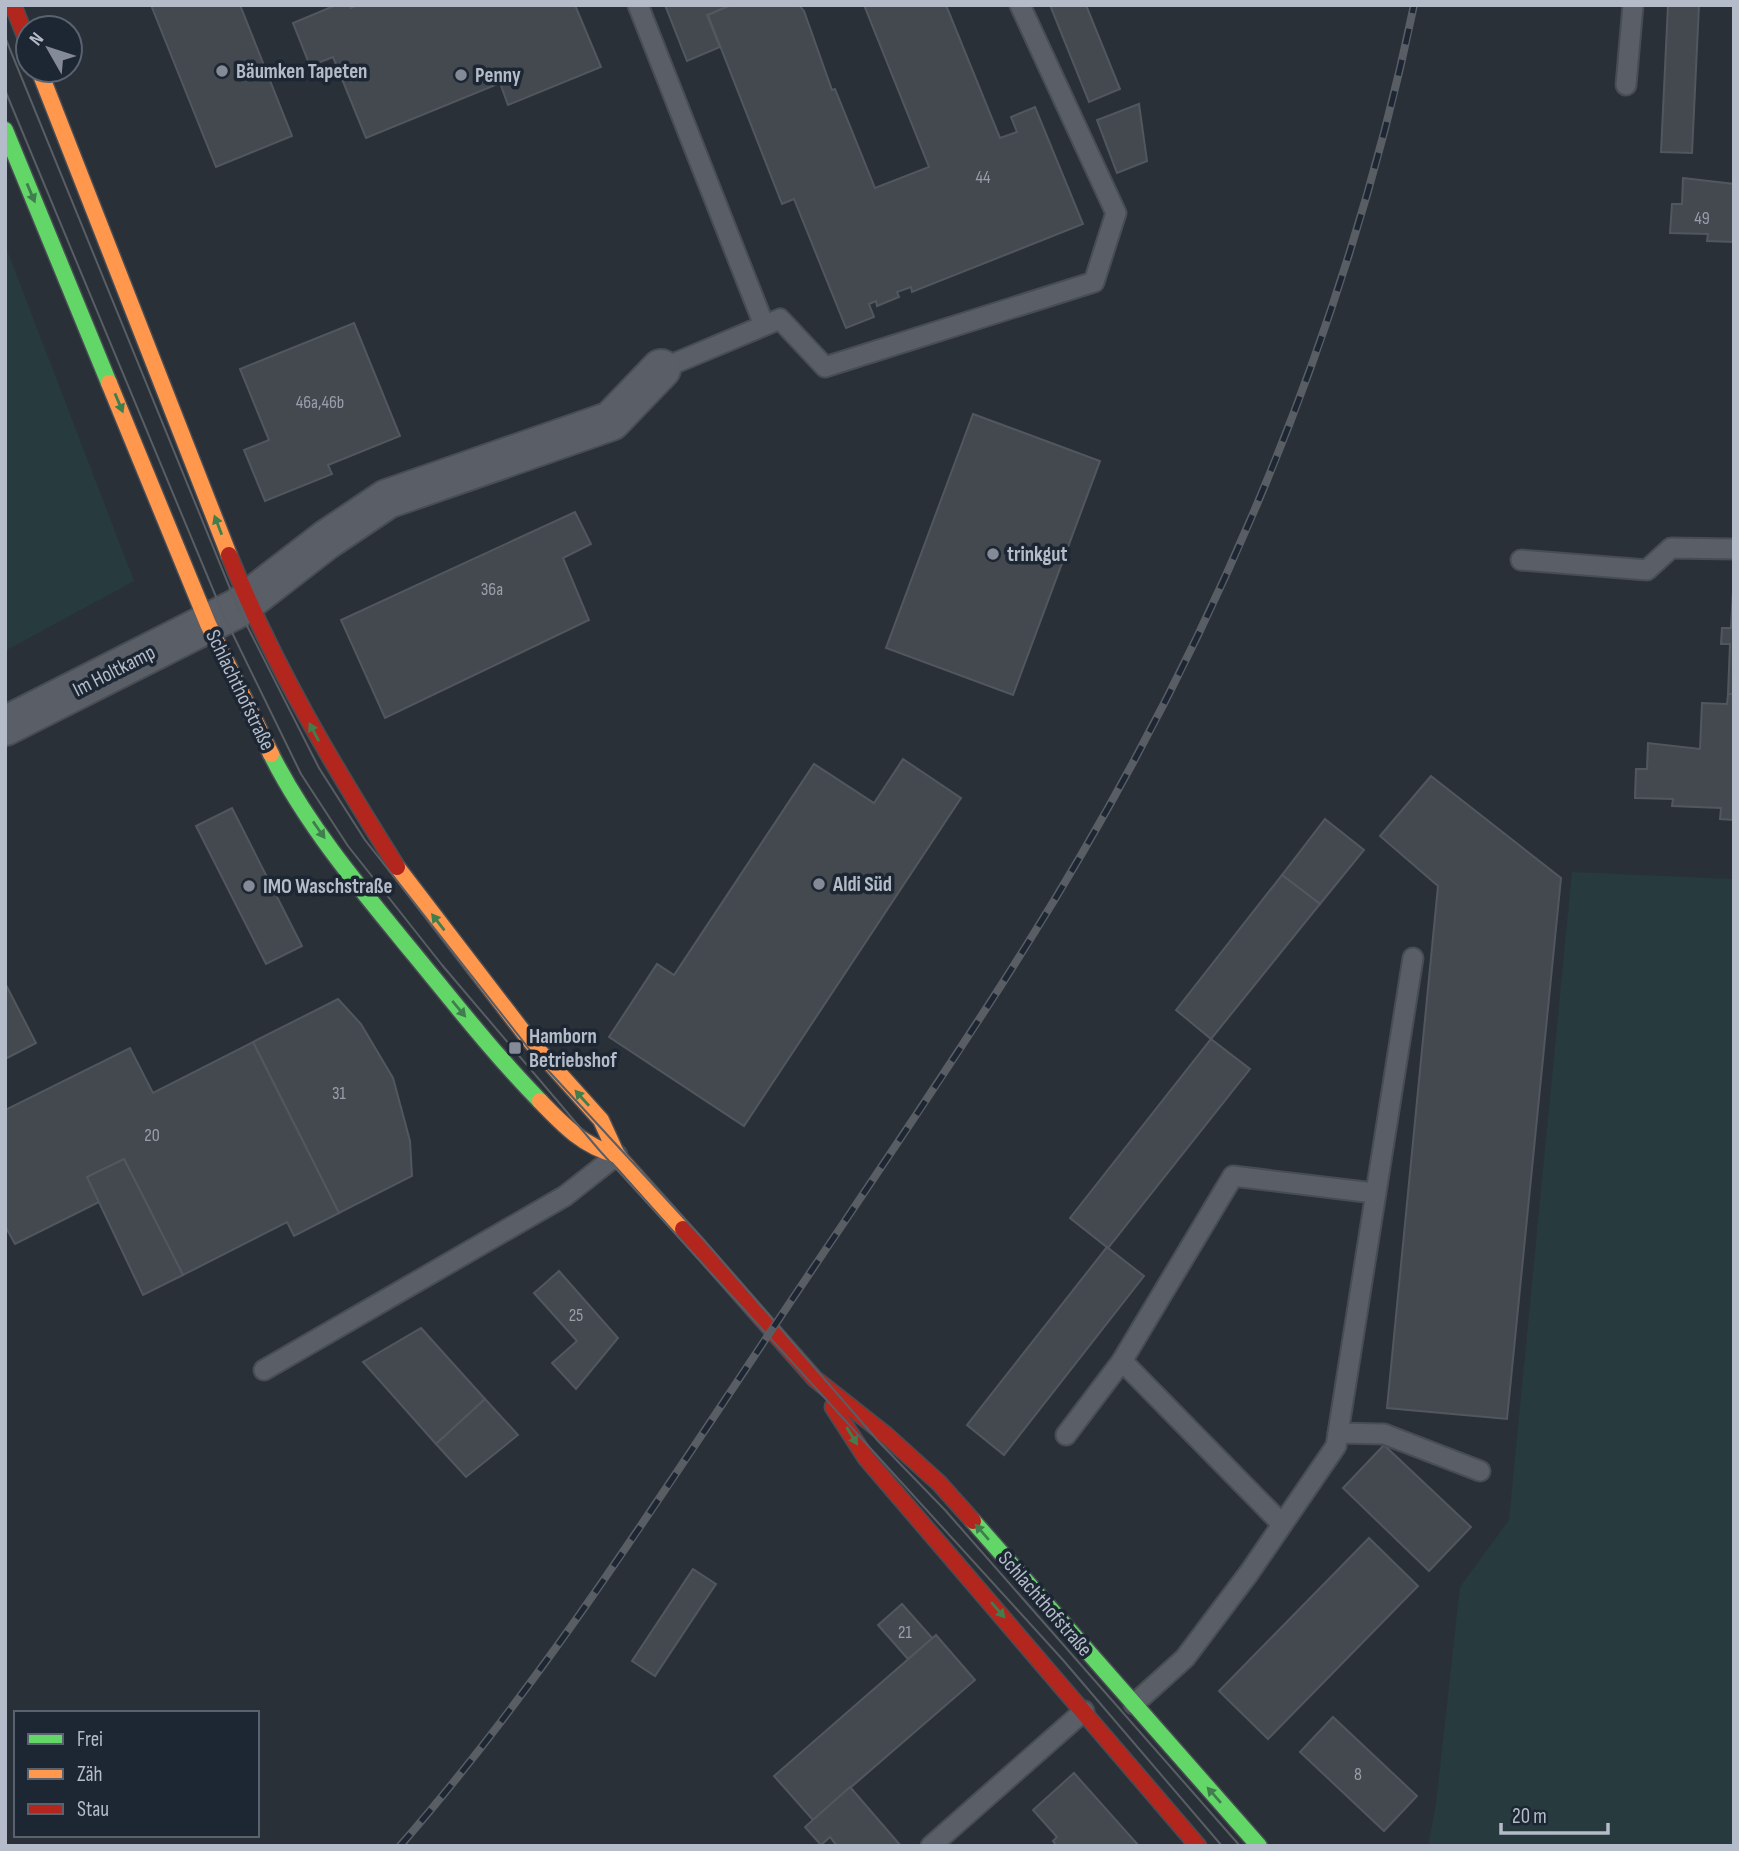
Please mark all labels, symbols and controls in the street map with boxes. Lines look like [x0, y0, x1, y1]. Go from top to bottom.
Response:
north arrow [14, 14, 84, 84]
text: N [25, 28, 49, 50]
place label: Bäumken Tapeten [236, 59, 367, 84]
marker: Bäumken Tapeten [214, 63, 230, 79]
place label: Penny [475, 63, 521, 88]
marker: Penny [453, 67, 469, 83]
house number: 44 [975, 167, 991, 188]
one-way arrow [26, 183, 37, 204]
house number: 49 [1694, 208, 1710, 229]
house number: 46a,46b [296, 392, 344, 413]
one-way arrow [113, 393, 124, 414]
one-way arrow [212, 515, 223, 536]
place label: trinkgut [1007, 542, 1068, 567]
marker: trinkgut [985, 546, 1001, 562]
house number: 36a [481, 579, 503, 600]
street label: Schlachthofstraße [200, 626, 280, 754]
street label: Im Holtkamp [69, 640, 159, 702]
one-way arrow [308, 722, 319, 742]
one-way arrow [312, 821, 326, 839]
place label: Aldi Süd [832, 872, 892, 897]
place label: IMO Waschstraße [263, 874, 392, 899]
marker: Aldi Süd [811, 876, 827, 892]
marker: IMO Waschstraße [241, 878, 257, 894]
one-way arrow [431, 913, 446, 931]
one-way arrow [451, 1000, 467, 1018]
place label: Hamborn Betriebshof [529, 1024, 617, 1073]
marker: Hamborn Betriebshof [507, 1040, 523, 1056]
house number: 31 [332, 1083, 347, 1104]
one-way arrow [574, 1090, 590, 1107]
house number: 20 [144, 1125, 160, 1146]
house number: 25 [569, 1305, 583, 1326]
one-way arrow [845, 1426, 858, 1446]
one-way arrow [974, 1523, 990, 1541]
street label: Schlachthofstraße [993, 1546, 1097, 1662]
one-way arrow [990, 1602, 1005, 1619]
house number: 21 [898, 1622, 913, 1643]
legend [14, 1711, 259, 1837]
text: Frei [77, 1727, 103, 1752]
text: Zäh [77, 1762, 103, 1787]
house number: 8 [1354, 1764, 1362, 1785]
one-way arrow [1207, 1786, 1222, 1803]
scale bar [1501, 1792, 1608, 1836]
text: Stau [77, 1797, 109, 1822]
text: 20 m [1512, 1804, 1547, 1829]

